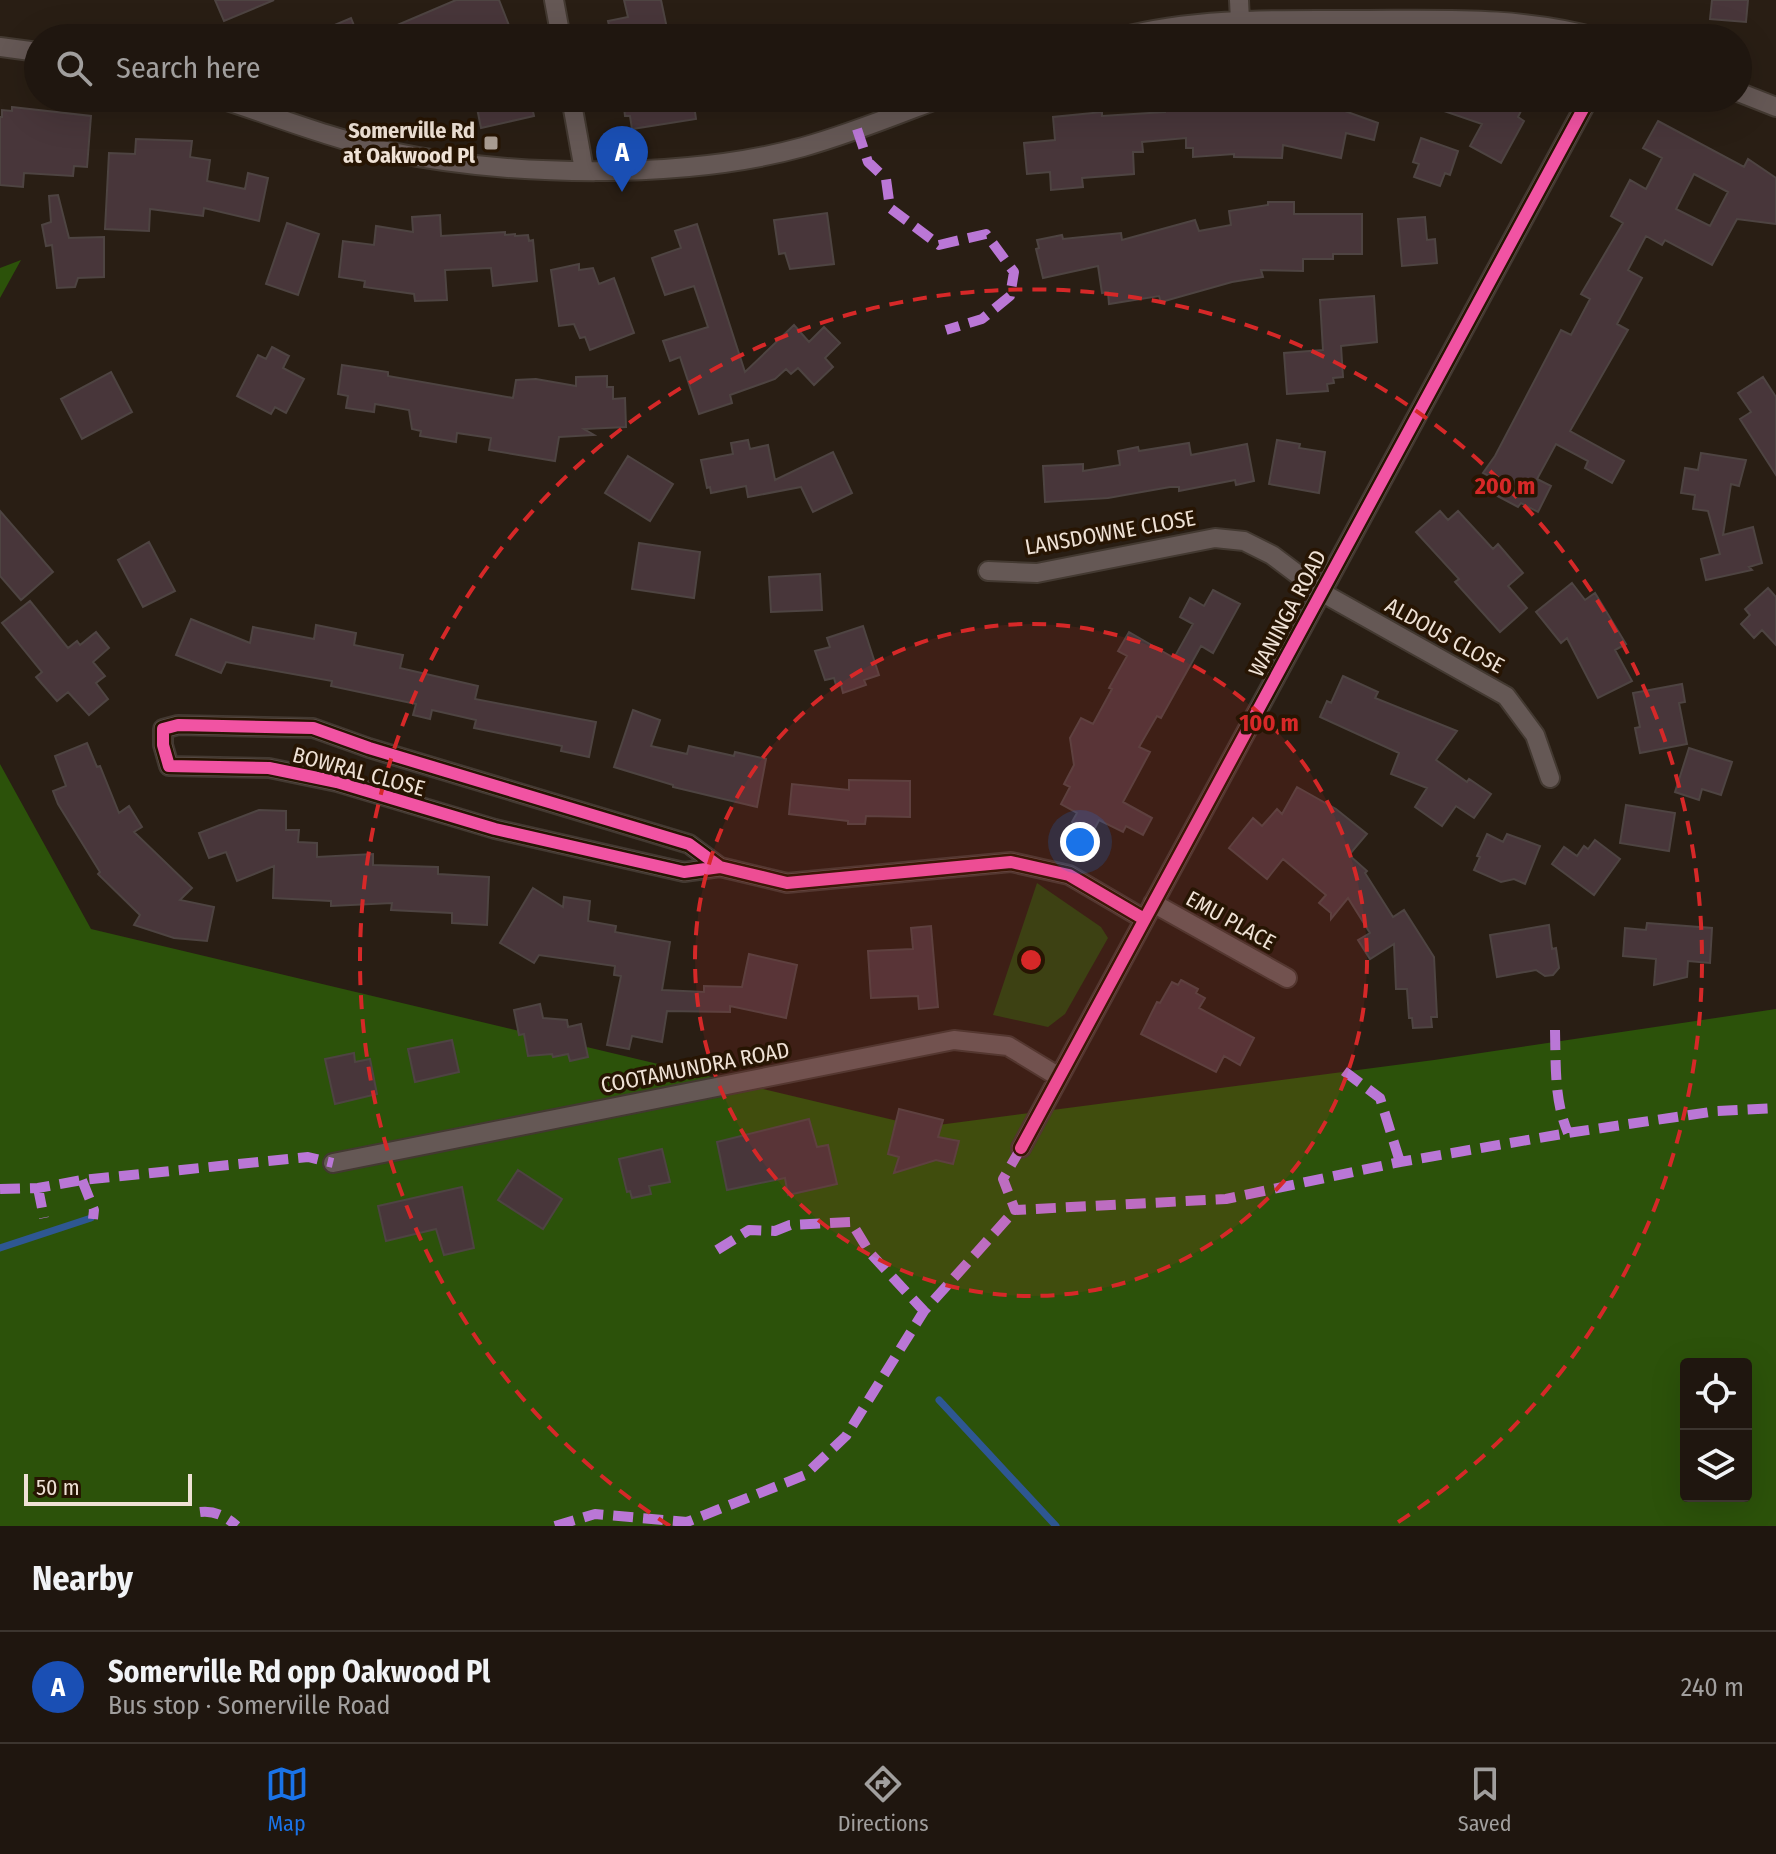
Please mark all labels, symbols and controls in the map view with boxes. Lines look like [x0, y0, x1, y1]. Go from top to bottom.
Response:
search box [24, 24, 1752, 112]
icon: search [52, 46, 96, 90]
text: Search here [116, 50, 261, 86]
place label: Somerville Rd at Oakwood Pl [343, 117, 476, 169]
pin: A [596, 126, 648, 192]
marker: Somerville Rd at Oakwood Pl [482, 134, 500, 152]
text: 200 m [1474, 472, 1535, 500]
street label: LANSDOWNE CLOSE [1023, 504, 1197, 561]
street label: WANINGA ROAD [1243, 545, 1332, 681]
street label: ALDOUS CLOSE [1381, 592, 1509, 679]
text: 100 m [1239, 709, 1299, 737]
street label: BOWRAL CLOSE [290, 741, 428, 802]
your location [1060, 822, 1100, 862]
street label: EMU PLACE [1181, 885, 1280, 956]
centre of rings [1017, 946, 1045, 974]
street label: COOTAMUNDRA ROAD [599, 1036, 792, 1099]
map controls [1680, 1358, 1752, 1502]
button: locate [1680, 1358, 1752, 1430]
button: layers [1680, 1430, 1752, 1502]
scale bar [24, 1470, 192, 1506]
text: 50 m [36, 1474, 80, 1501]
text: Nearby [32, 1558, 133, 1599]
text: Somerville Rd opp Oakwood Pl [108, 1654, 490, 1690]
text: A [51, 1672, 65, 1703]
text: 240 m [1681, 1672, 1744, 1703]
text: Bus stop · Somerville Road [108, 1690, 391, 1721]
tab: Map [265, 1762, 309, 1837]
tab: Directions [838, 1762, 929, 1837]
tab: Saved [1458, 1762, 1511, 1837]

